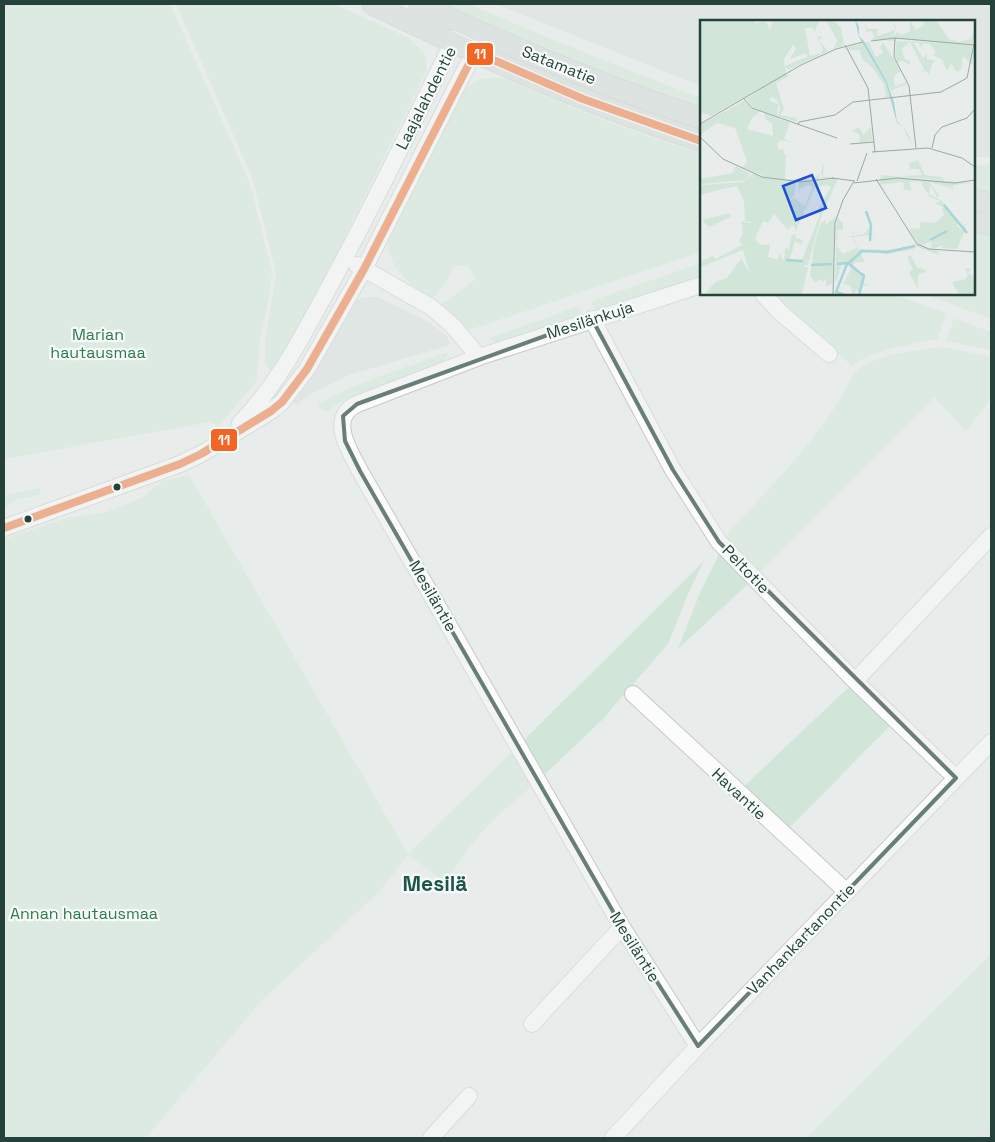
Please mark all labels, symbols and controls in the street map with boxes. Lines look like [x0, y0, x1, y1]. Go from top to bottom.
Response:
inset map [700, 20, 975, 295]
street label: Satamatie [519, 41, 599, 89]
line badge: 11 [466, 42, 494, 66]
street label: Laajalahdentie [391, 43, 461, 153]
text: 11 [474, 45, 486, 63]
street label: Mesilänkuja [544, 296, 636, 344]
park label: Marian hautausmaa [50, 324, 146, 363]
line badge: 11 [210, 428, 238, 452]
text: 11 [218, 431, 230, 449]
unlabelled marker [112, 482, 122, 492]
unlabelled marker [23, 514, 33, 524]
street label: Peltotie [718, 540, 774, 598]
street label: Mesiläntie [404, 556, 462, 636]
street label: Havantie [707, 763, 771, 825]
district label: Mesilä [403, 870, 467, 897]
street label: Vanhankartanontie [742, 879, 860, 999]
park label: Annan hautausmaa [10, 903, 158, 924]
street label: Mesiläntie [605, 908, 665, 986]

